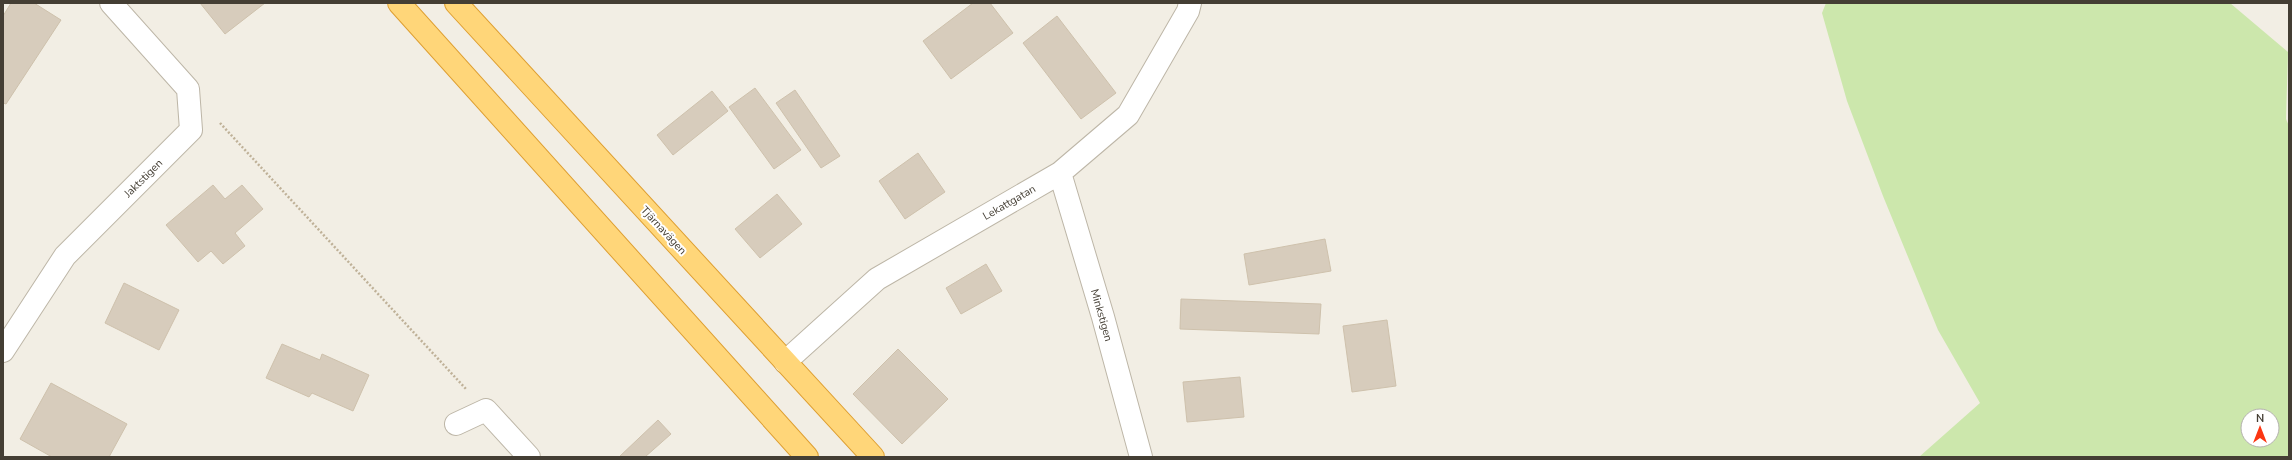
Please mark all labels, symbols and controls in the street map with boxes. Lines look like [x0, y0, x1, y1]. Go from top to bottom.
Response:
street label: Jaktstigen [120, 156, 166, 202]
street label: Lekattgatan [980, 181, 1038, 224]
street label: Tjärnavägen [637, 203, 690, 258]
street label: Minkstigen [1087, 287, 1116, 343]
north arrow [2240, 408, 2280, 448]
text: N [2256, 411, 2264, 426]

